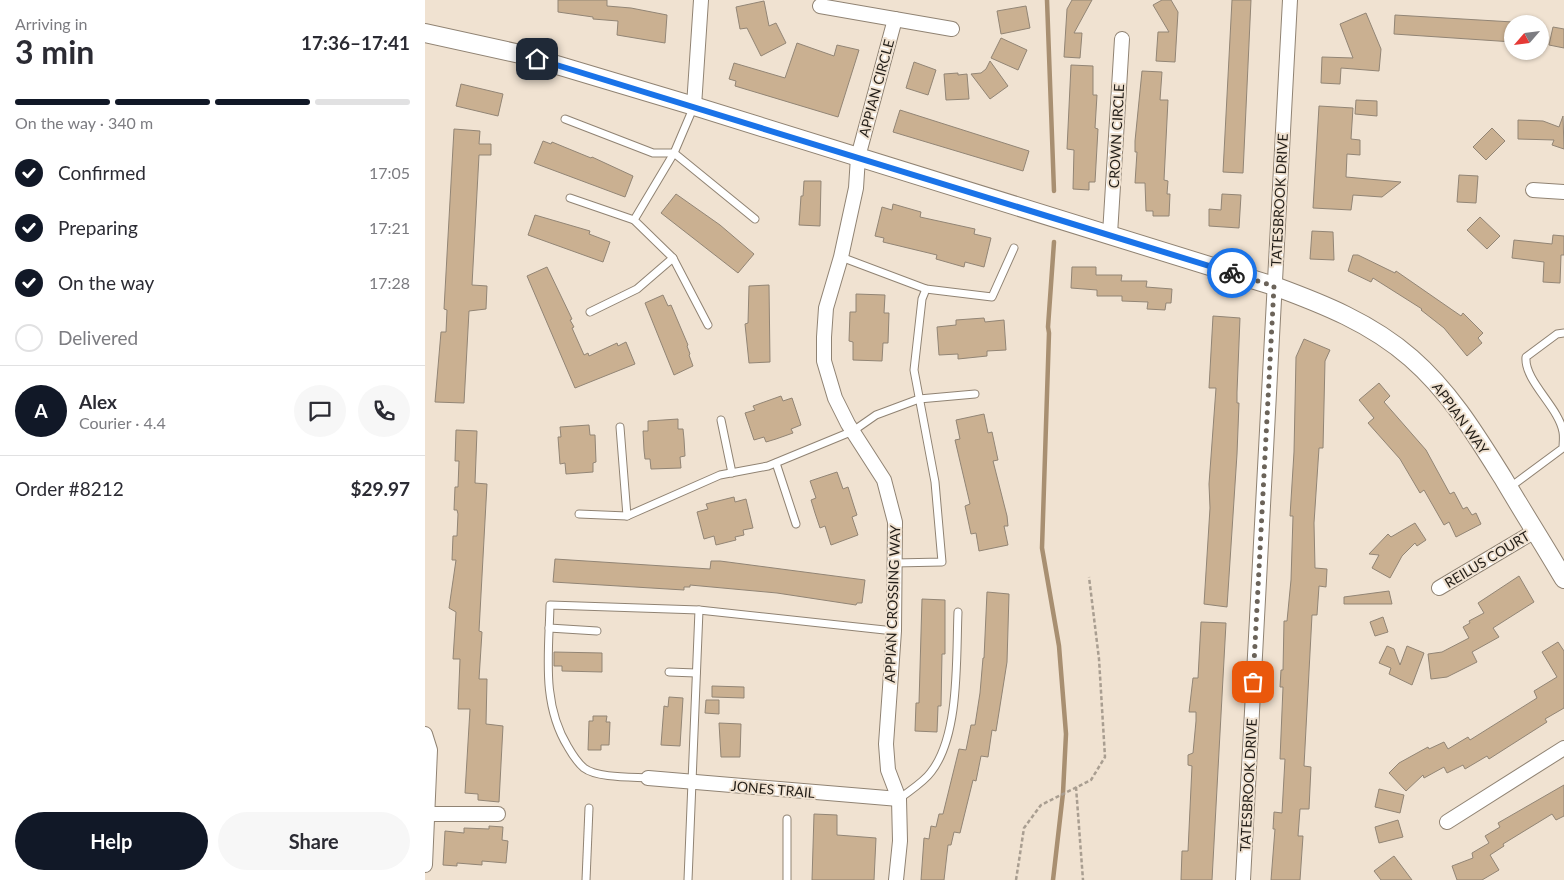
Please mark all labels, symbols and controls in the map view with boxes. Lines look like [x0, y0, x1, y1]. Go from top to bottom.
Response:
text: Arriving in [15, 14, 88, 33]
north arrow [1504, 15, 1549, 60]
map controls [1504, 15, 1549, 60]
text: 17:36–17:41 [301, 31, 410, 54]
text: 3 min [15, 32, 94, 71]
street label: APPIAN CIRCLE [855, 37, 897, 139]
pin [516, 38, 558, 80]
icon: home [523, 45, 551, 73]
street label: CROWN CIRCLE [1105, 83, 1127, 189]
text: On the way · 340 m [15, 113, 153, 132]
street label: TATESBROOK DRIVE [1267, 133, 1291, 267]
icon: check [15, 159, 43, 187]
text: Confirmed [58, 161, 146, 184]
text: 17:05 [369, 163, 410, 182]
icon: check [15, 214, 43, 242]
text: Preparing [58, 216, 138, 239]
text: 17:21 [369, 218, 410, 237]
courier [1207, 248, 1257, 298]
icon: bike [1218, 259, 1246, 287]
icon: check [15, 269, 43, 297]
text: On the way [58, 271, 154, 294]
text: 17:28 [369, 273, 410, 292]
text: Delivered [58, 326, 138, 349]
street label: APPIAN WAY [1429, 379, 1493, 458]
button: chat [294, 385, 346, 437]
button: phone [358, 385, 410, 437]
text: Alex [79, 390, 117, 413]
text: A [34, 399, 48, 422]
text: Courier · 4.4 [79, 413, 166, 432]
text: Order #8212 [15, 477, 124, 500]
text: $29.97 [350, 477, 410, 500]
street label: APPIAN CROSSING WAY [881, 525, 903, 683]
street label: REILUS COURT [1441, 527, 1533, 591]
pin [1232, 661, 1274, 703]
icon: bag [1239, 668, 1267, 696]
street label: TATESBROOK DRIVE [1236, 718, 1260, 852]
street label: JONES TRAIL [730, 777, 816, 801]
button: Help [15, 812, 208, 870]
button: Share [218, 812, 410, 870]

